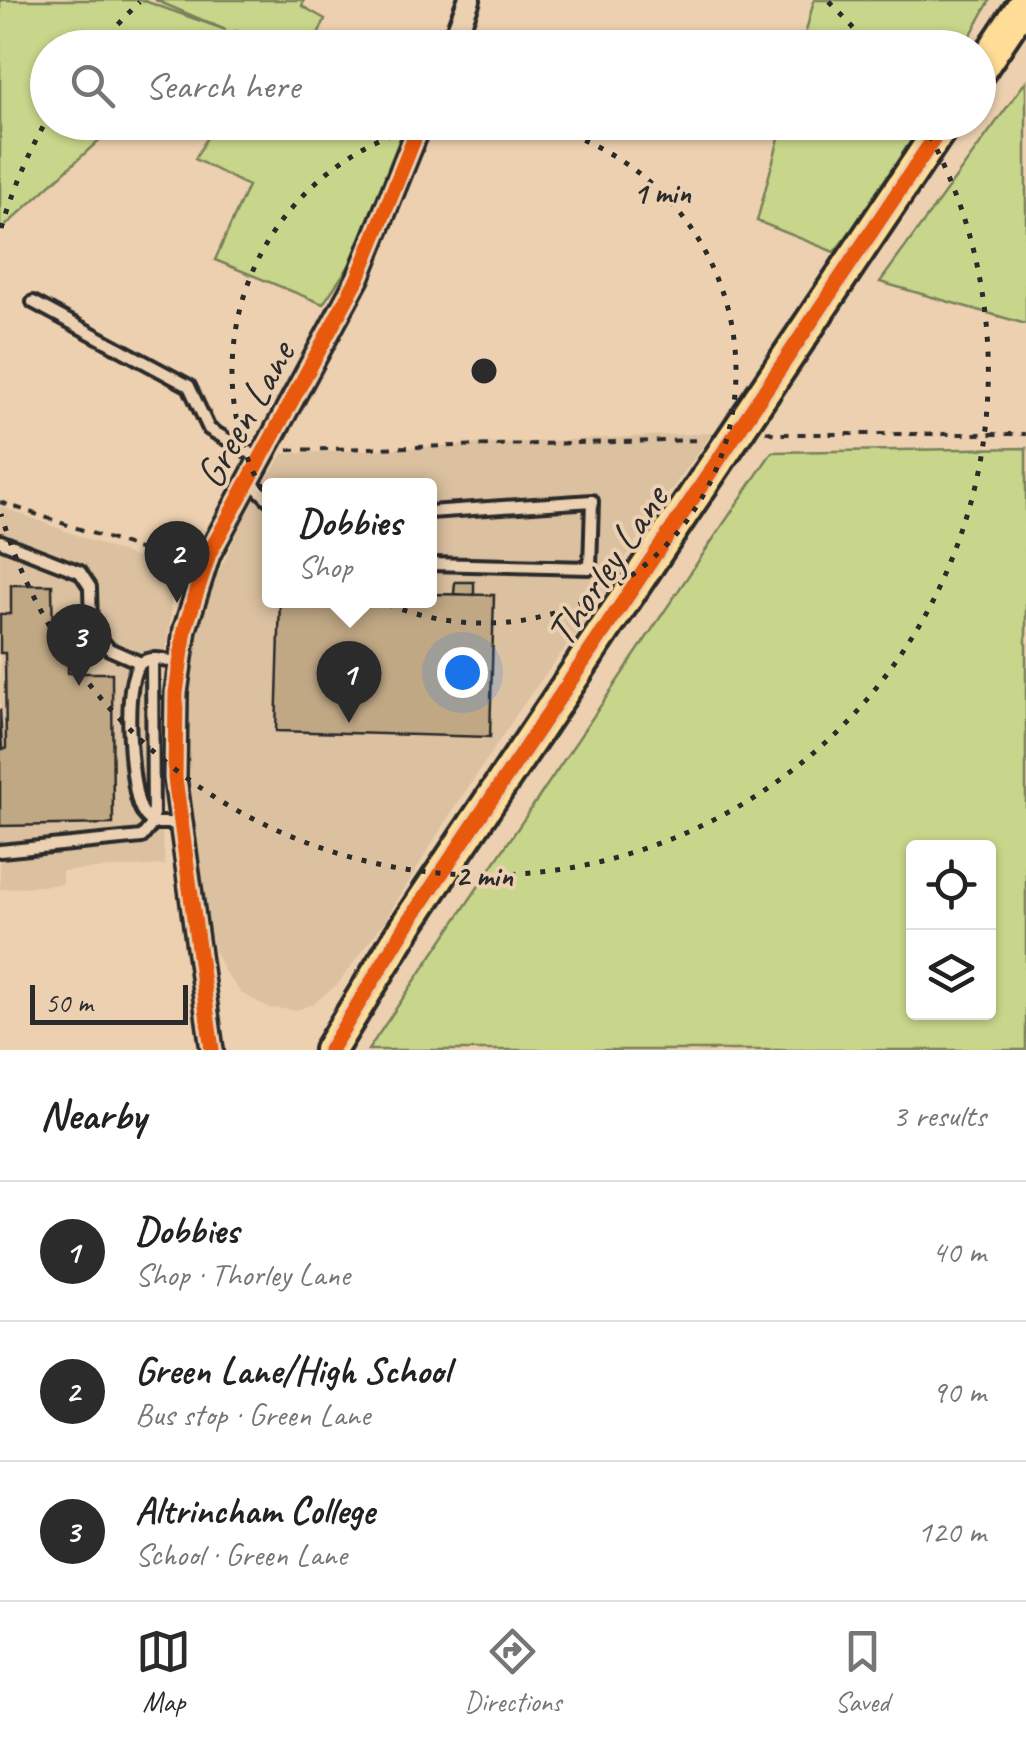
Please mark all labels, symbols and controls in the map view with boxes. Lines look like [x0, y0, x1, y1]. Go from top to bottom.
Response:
search box [30, 30, 996, 140]
icon: search [65, 58, 120, 113]
text: Search here [145, 62, 300, 109]
text: 1 min [633, 174, 692, 212]
street label: Green Lane [183, 329, 309, 497]
centre of rings [466, 353, 502, 389]
street label: Thorley Lane [534, 473, 682, 656]
popup [262, 478, 437, 608]
text: Dobbies [298, 499, 401, 546]
pin: 2 [144, 520, 210, 603]
text: Shop [298, 546, 352, 587]
pin: 3 [46, 604, 112, 686]
pin: 1 [316, 640, 382, 723]
your location [437, 647, 488, 698]
map controls [906, 840, 996, 1020]
button: locate [906, 840, 996, 930]
text: 2 min [455, 857, 514, 895]
button: layers [906, 930, 996, 1020]
scale bar [30, 980, 188, 1024]
text: 50 m [45, 985, 93, 1020]
text: Nearby [40, 1089, 146, 1142]
text: 3 results [892, 1095, 986, 1136]
text: Dobbies [135, 1207, 239, 1254]
text: 1 [65, 1231, 80, 1272]
text: 40 m [932, 1231, 986, 1272]
text: Shop · Thorley Lane [135, 1254, 350, 1295]
text: Green Lane/High School [135, 1347, 450, 1394]
text: 2 [65, 1371, 80, 1412]
text: 90 m [932, 1371, 986, 1412]
text: Bus stop · Green Lane [135, 1394, 370, 1435]
text: Altrincham College [135, 1487, 375, 1534]
text: 3 [65, 1511, 80, 1552]
text: 120 m [917, 1511, 986, 1552]
text: School · Green Lane [135, 1534, 347, 1575]
tab: Map [136, 1624, 191, 1719]
tab: Directions [464, 1624, 562, 1719]
tab: Saved [835, 1624, 890, 1719]

